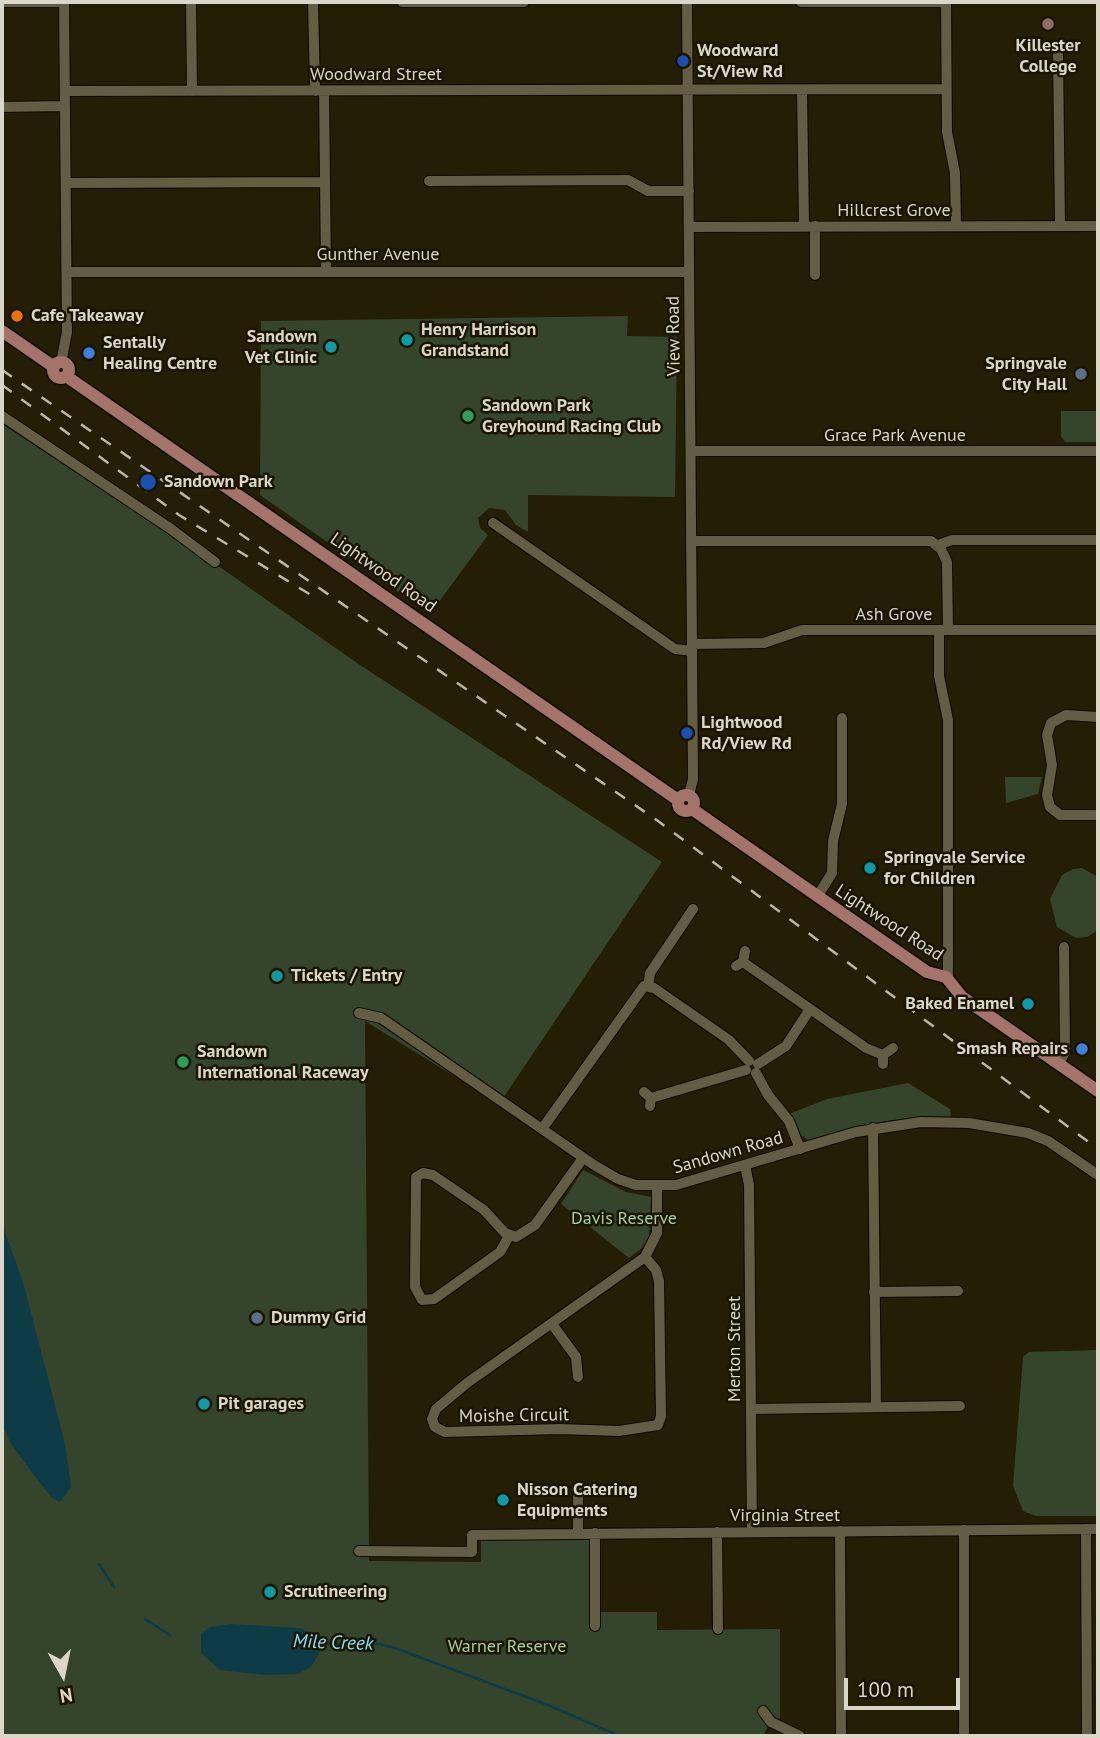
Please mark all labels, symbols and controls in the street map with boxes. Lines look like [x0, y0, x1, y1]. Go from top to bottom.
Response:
marker: Killester College [1040, 16, 1056, 32]
place label: Killester College [1016, 35, 1080, 78]
place label: Woodward St/View Rd [697, 40, 783, 82]
marker: Woodward St/View Rd [675, 53, 691, 69]
street label: Woodward Street [310, 64, 442, 86]
street label: Hillcrest Grove [837, 200, 951, 222]
street label: Gunther Avenue [317, 244, 439, 266]
street label: View Road [663, 296, 685, 376]
place label: Cafe Takeaway [31, 305, 144, 327]
marker: Cafe Takeaway [9, 308, 25, 324]
place label: Henry Harrison Grandstand [421, 319, 536, 362]
place label: Sandown Vet Clinic [245, 326, 317, 368]
place label: Sentally Healing Centre [103, 332, 217, 374]
marker: Henry Harrison Grandstand [399, 332, 415, 348]
marker: Sandown Vet Clinic [323, 339, 339, 355]
marker: Sentally Healing Centre [81, 345, 97, 361]
place label: Springvale City Hall [985, 353, 1067, 396]
marker: Springvale City Hall [1073, 366, 1089, 382]
place label: Sandown Park Greyhound Racing Club [482, 395, 661, 438]
marker: Sandown Park Greyhound Racing Club [460, 408, 476, 424]
street label: Grace Park Avenue [824, 425, 966, 447]
place label: Sandown Park [164, 471, 273, 493]
marker: Sandown Park [138, 472, 158, 492]
street label: Lightwood Road [326, 528, 440, 618]
street label: Ash Grove [856, 604, 932, 626]
place label: Lightwood Rd/View Rd [701, 712, 792, 754]
marker: Lightwood Rd/View Rd [679, 725, 695, 741]
place label: Springvale Service for Children [884, 847, 1025, 890]
marker: Springvale Service for Children [862, 860, 878, 876]
street label: Lightwood Road [831, 880, 947, 966]
place label: Tickets / Entry [291, 965, 402, 987]
marker: Tickets / Entry [269, 968, 285, 984]
place label: Baked Enamel [905, 993, 1014, 1015]
marker: Baked Enamel [1020, 996, 1036, 1012]
place label: Smash Repairs [957, 1038, 1068, 1060]
place label: Sandown International Raceway [197, 1041, 369, 1084]
marker: Smash Repairs [1074, 1041, 1090, 1057]
marker: Sandown International Raceway [175, 1054, 191, 1070]
street label: Sandown Road [670, 1127, 786, 1179]
park label: Davis Reserve [571, 1208, 677, 1230]
street label: Merton Street [724, 1296, 746, 1402]
place label: Dummy Grid [271, 1307, 366, 1329]
marker: Dummy Grid [249, 1310, 265, 1326]
place label: Pit garages [218, 1393, 304, 1415]
marker: Pit garages [196, 1396, 212, 1412]
street label: Moishe Circuit [459, 1404, 569, 1428]
place label: Nisson Catering Equipments [517, 1479, 638, 1522]
marker: Nisson Catering Equipments [495, 1492, 511, 1508]
street label: Virginia Street [730, 1505, 840, 1527]
place label: Scrutineering [284, 1581, 387, 1603]
marker: Scrutineering [262, 1584, 278, 1600]
water label: Mile Creek [292, 1630, 374, 1656]
park label: Warner Reserve [448, 1636, 566, 1658]
north arrow [28, 1640, 98, 1710]
scale bar [848, 1664, 964, 1708]
text: 100 m [857, 1676, 914, 1703]
text: N [58, 1683, 74, 1709]

